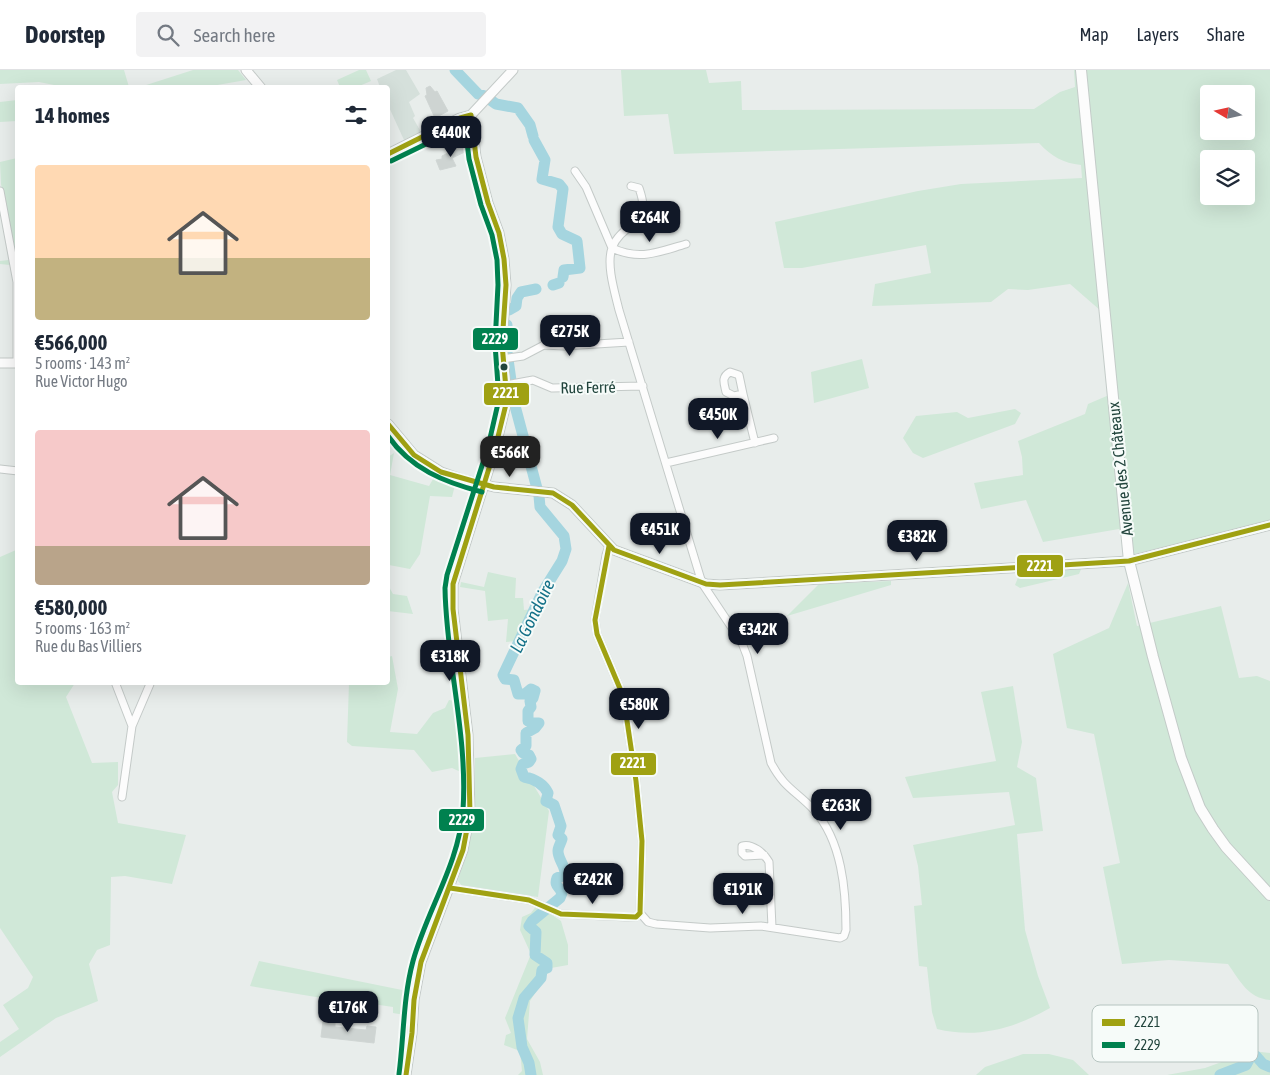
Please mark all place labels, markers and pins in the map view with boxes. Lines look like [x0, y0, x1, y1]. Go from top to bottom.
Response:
pin: €440K [416, 116, 486, 158]
pin: €264K [615, 200, 685, 243]
pin: €275K [535, 314, 605, 357]
unlabelled marker [499, 362, 509, 372]
pin: €450K [683, 398, 753, 440]
pin: €566K [475, 436, 545, 478]
pin: €451K [625, 512, 695, 555]
pin: €382K [882, 520, 952, 562]
pin: €342K [723, 612, 793, 655]
pin: €318K [415, 640, 485, 682]
pin: €580K [604, 688, 674, 730]
pin: €263K [806, 788, 876, 831]
pin: €242K [558, 862, 628, 905]
pin: €191K [708, 872, 778, 915]
pin: €176K [313, 990, 383, 1033]

